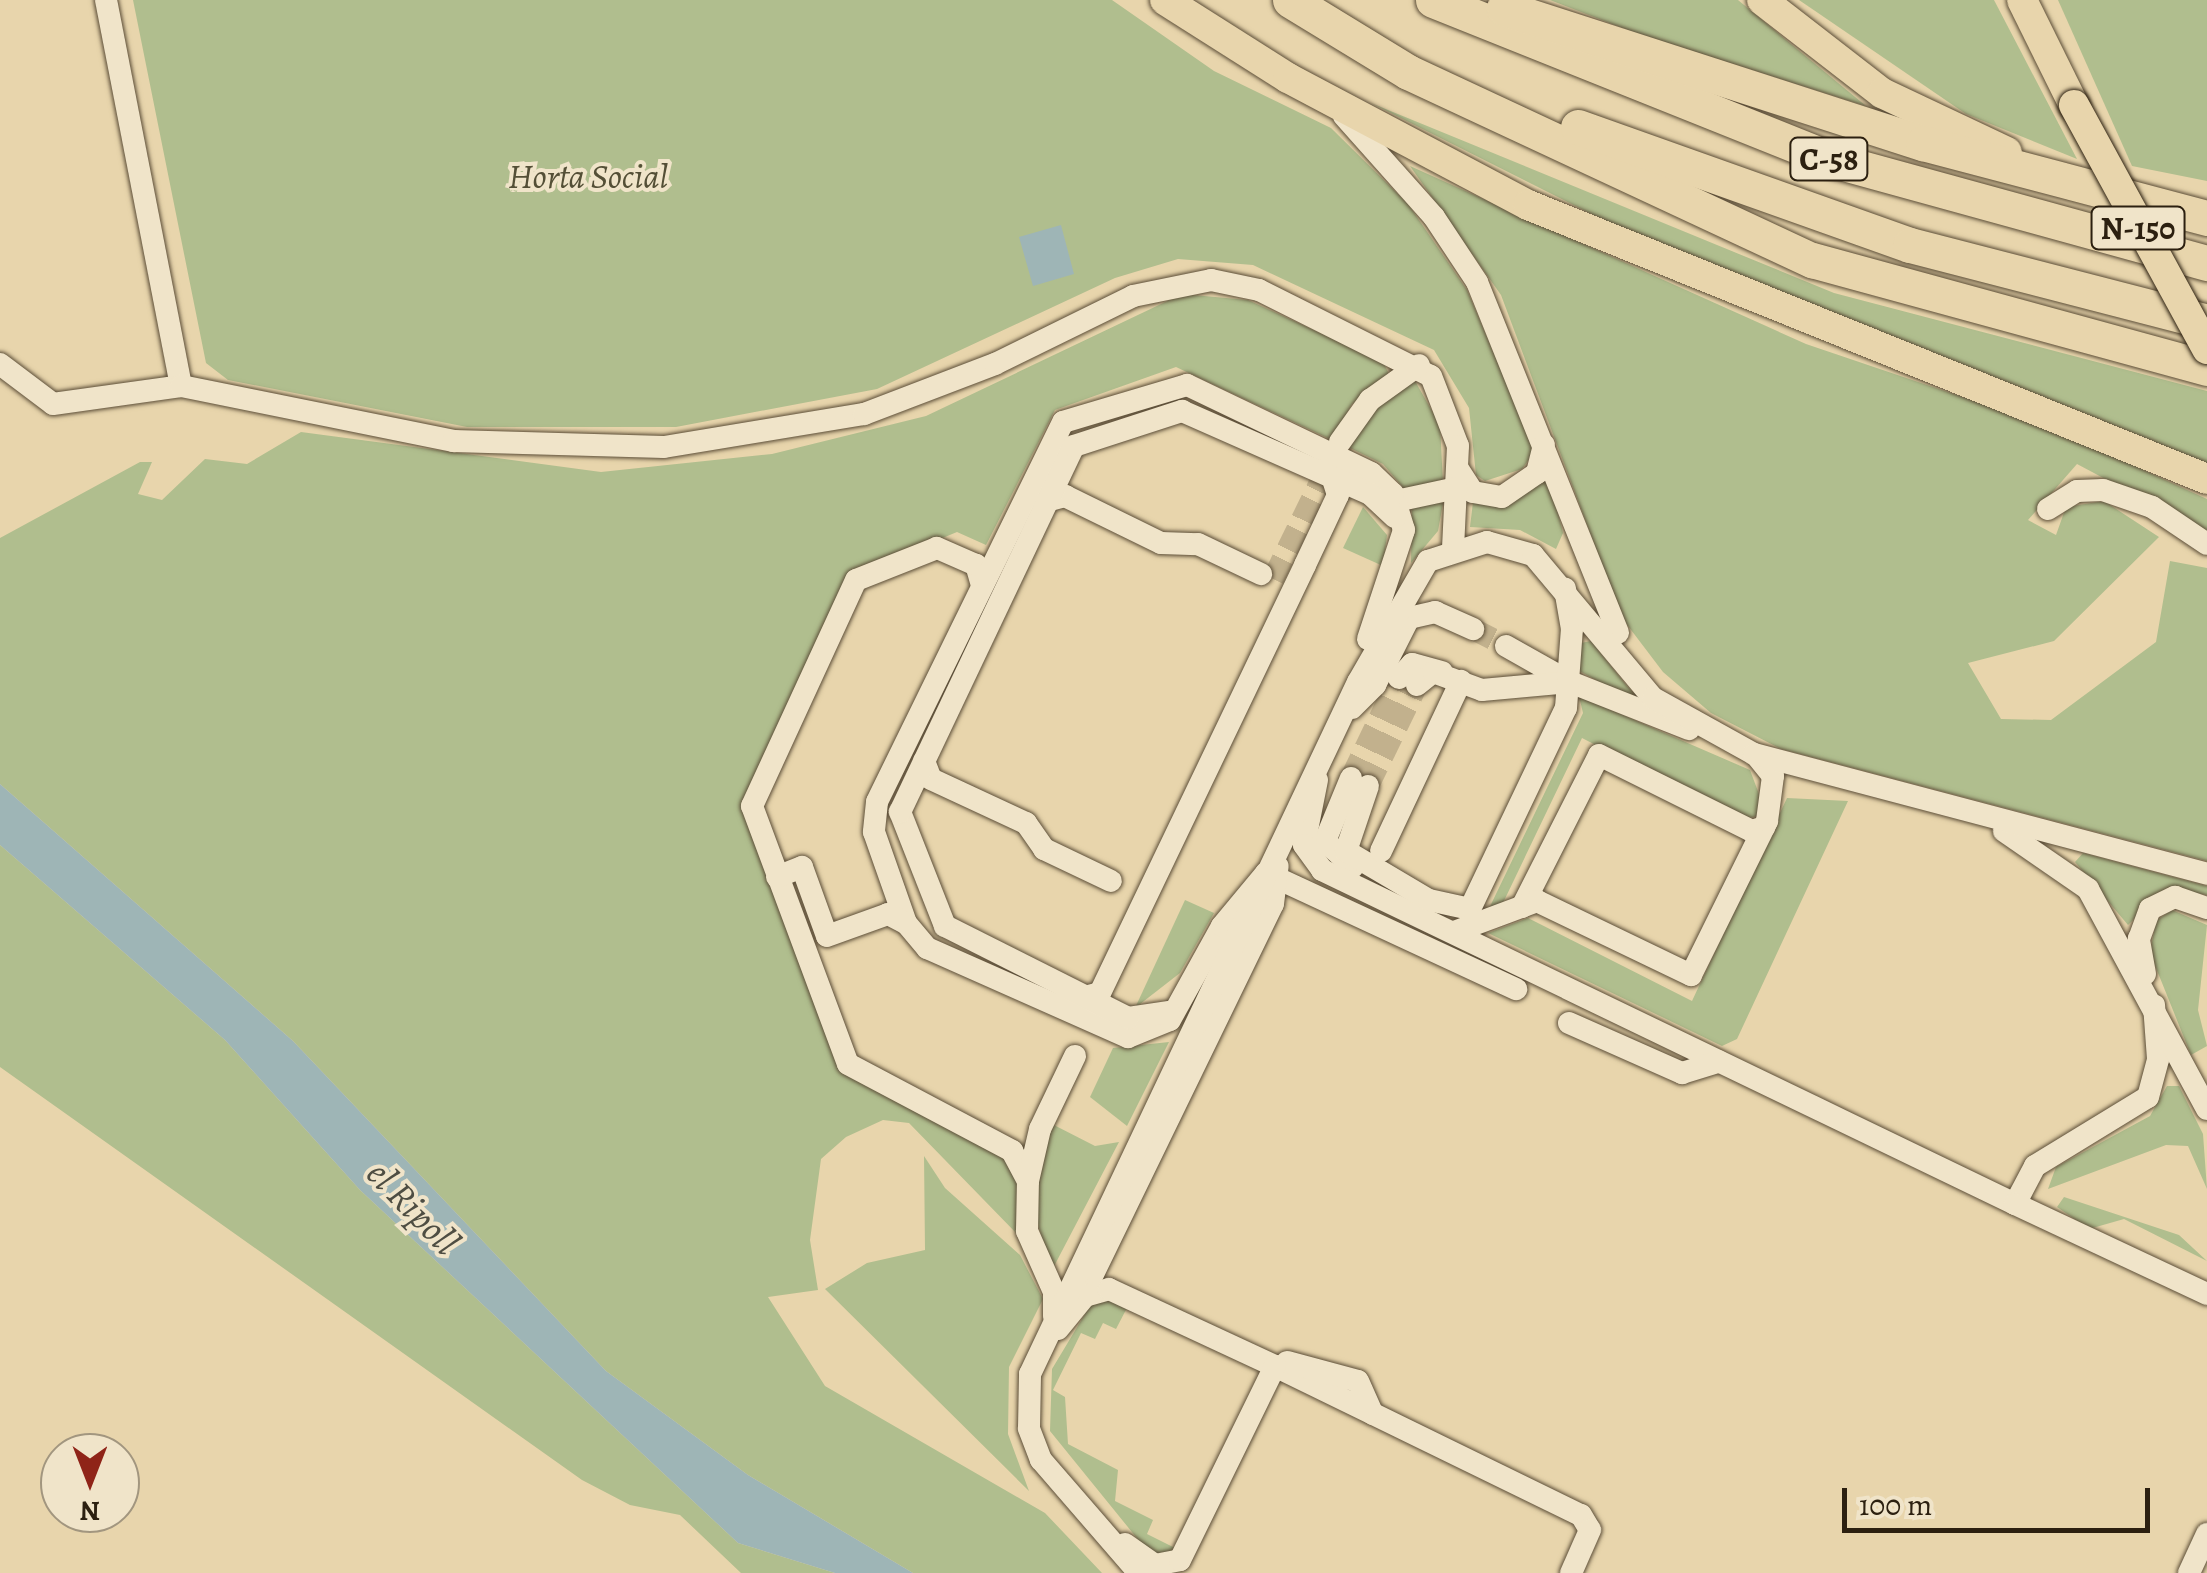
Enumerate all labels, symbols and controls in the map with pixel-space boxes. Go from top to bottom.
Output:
road number: C-58 [1789,132,1869,186]
park label: Horta Social [508,155,668,197]
road number: N-150 [2090,201,2186,255]
water label: el Ripoll [357,1151,469,1265]
north arrow [40,1433,140,1533]
scale bar [1847,1468,2154,1530]
text: 100 m [1859,1485,1932,1525]
text: N [80,1492,100,1530]

